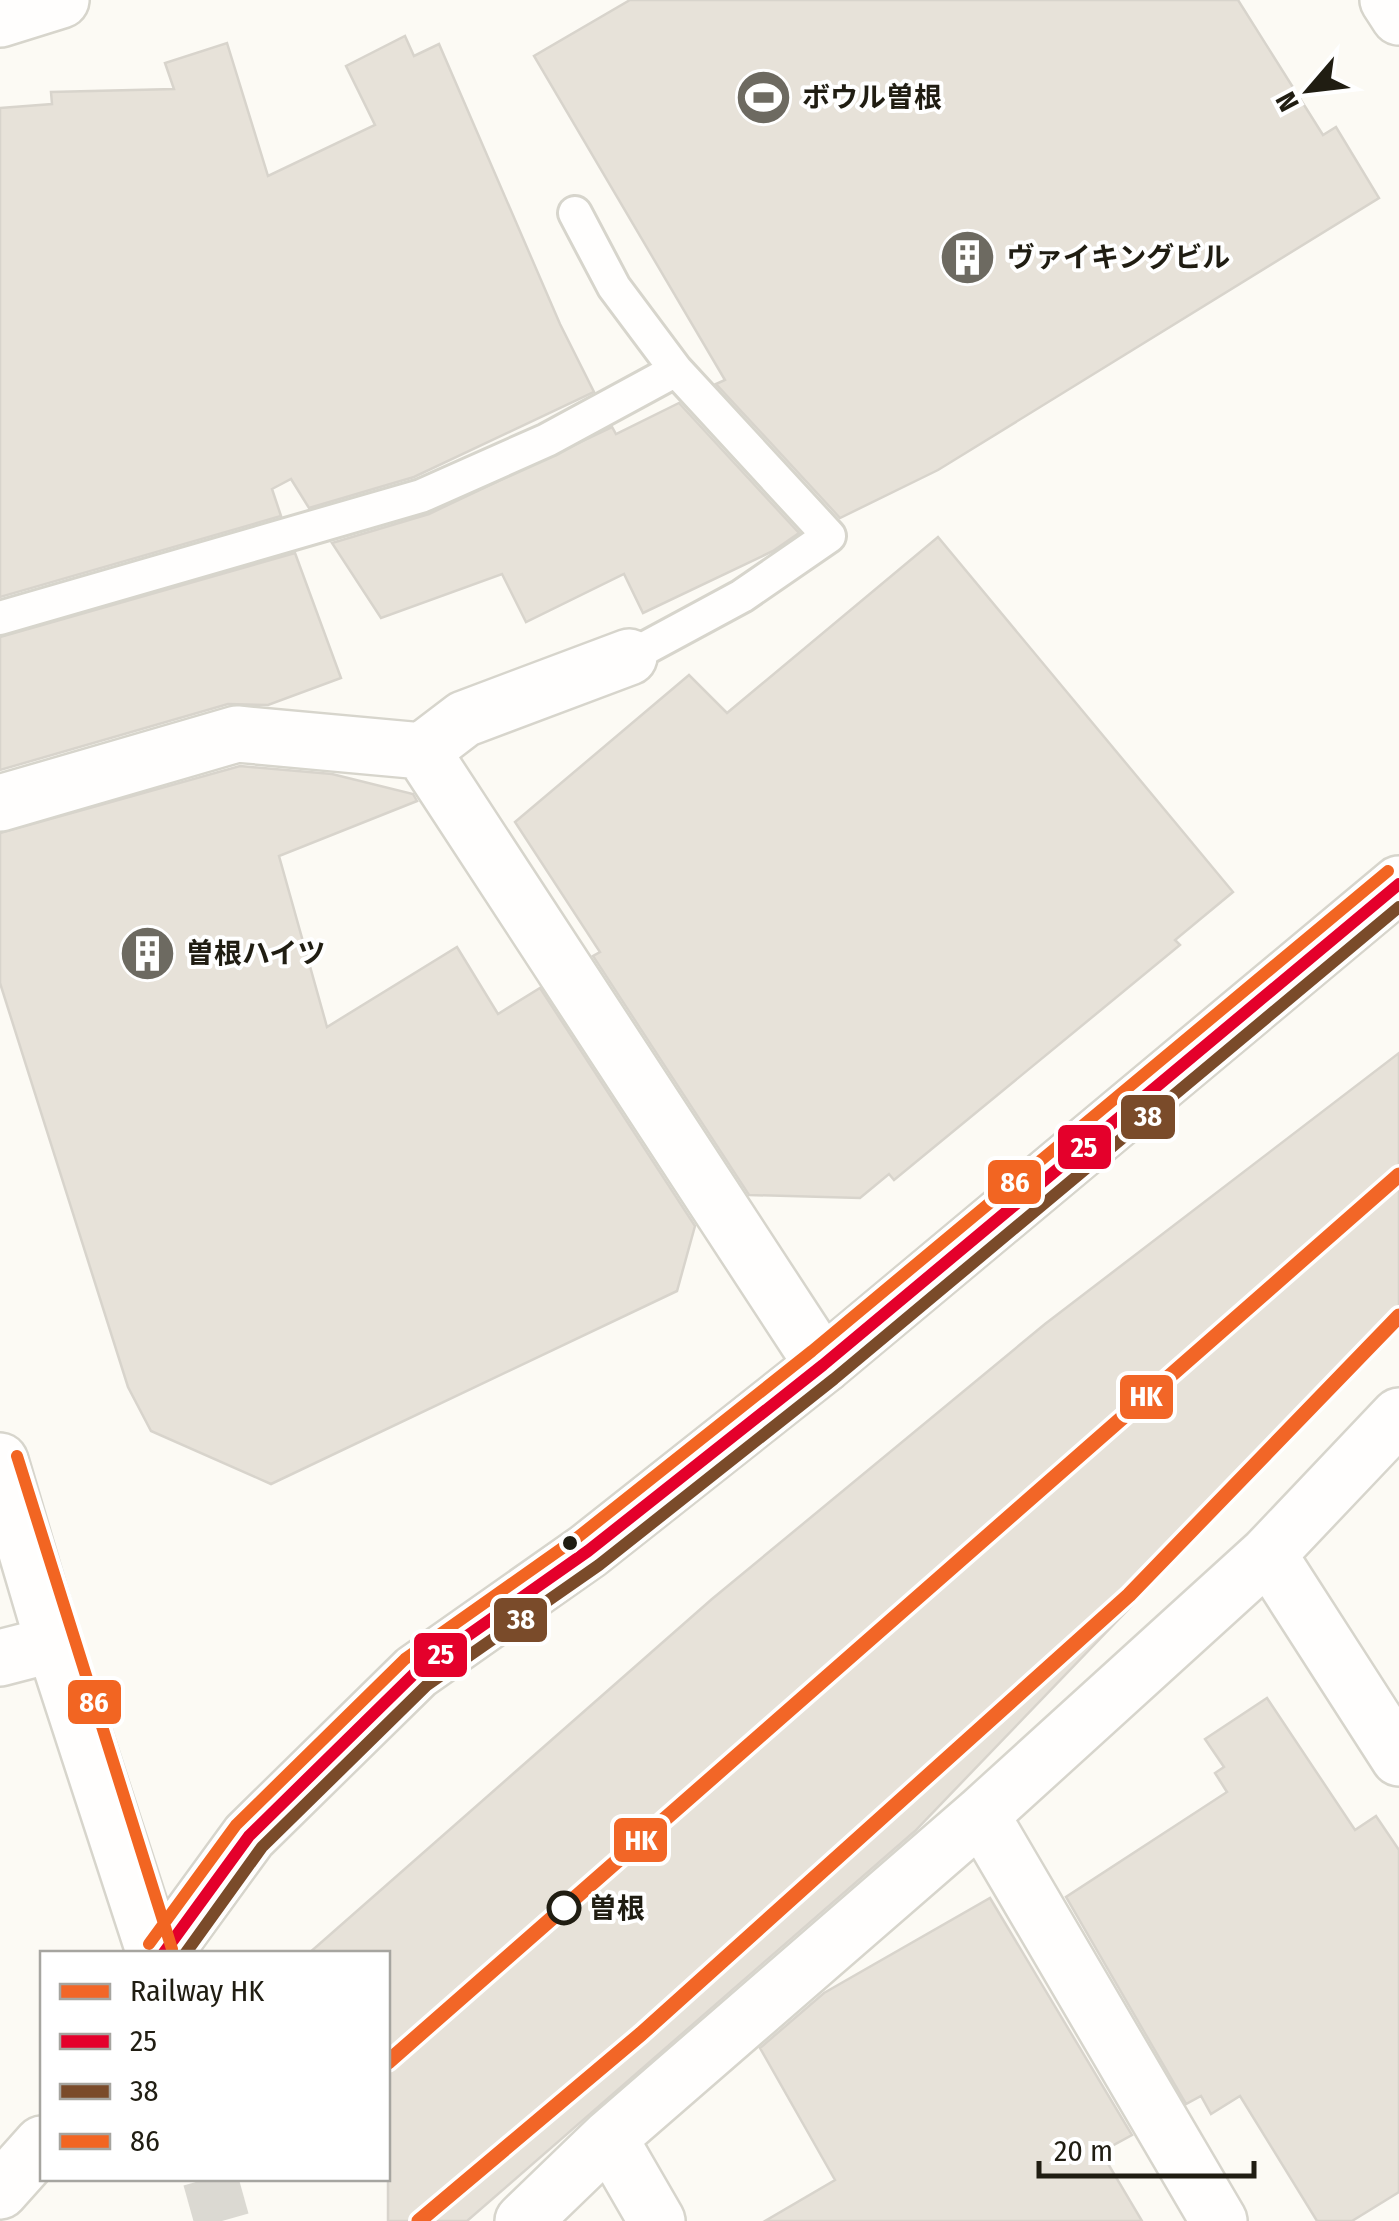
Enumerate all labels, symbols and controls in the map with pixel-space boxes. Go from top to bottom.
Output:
north arrow [1259,40,1359,140]
sports icon: ボウル曽根 [733,67,793,127]
place label: ボウル曽根 [802,81,942,114]
text: N [1269,86,1306,117]
building icon: ヴァイキングビル [938,227,998,287]
place label: ヴァイキングビル [1007,241,1230,274]
building icon: 曽根ハイツ [117,923,177,983]
place label: 曽根ハイツ [186,937,325,970]
line badge: 38 [1119,1093,1177,1141]
text: 38 [1133,1100,1162,1133]
line badge: 25 [1056,1123,1113,1171]
text: 25 [1070,1131,1097,1164]
line badge: 86 [986,1158,1043,1206]
text: 86 [1000,1166,1030,1199]
line badge: HK [1118,1373,1175,1421]
text: HK [1129,1380,1163,1413]
unlabelled marker [560,1533,580,1553]
line badge: 38 [492,1596,549,1644]
text: 38 [506,1603,535,1636]
line badge: 25 [412,1631,469,1679]
text: 25 [427,1638,454,1671]
line badge: 86 [66,1678,123,1726]
text: 86 [79,1686,109,1719]
line badge: HK [612,1816,669,1864]
text: HK [624,1824,658,1857]
marker: 曽根 [548,1892,580,1924]
place label: 曽根 [589,1892,645,1925]
legend [40,1951,390,2181]
text: Railway HK [130,1973,264,2009]
text: 25 [130,2023,157,2059]
text: 38 [130,2073,159,2109]
scale bar [1039,2116,1254,2178]
text: 86 [130,2123,160,2159]
text: 20 m [1054,2133,1113,2169]

